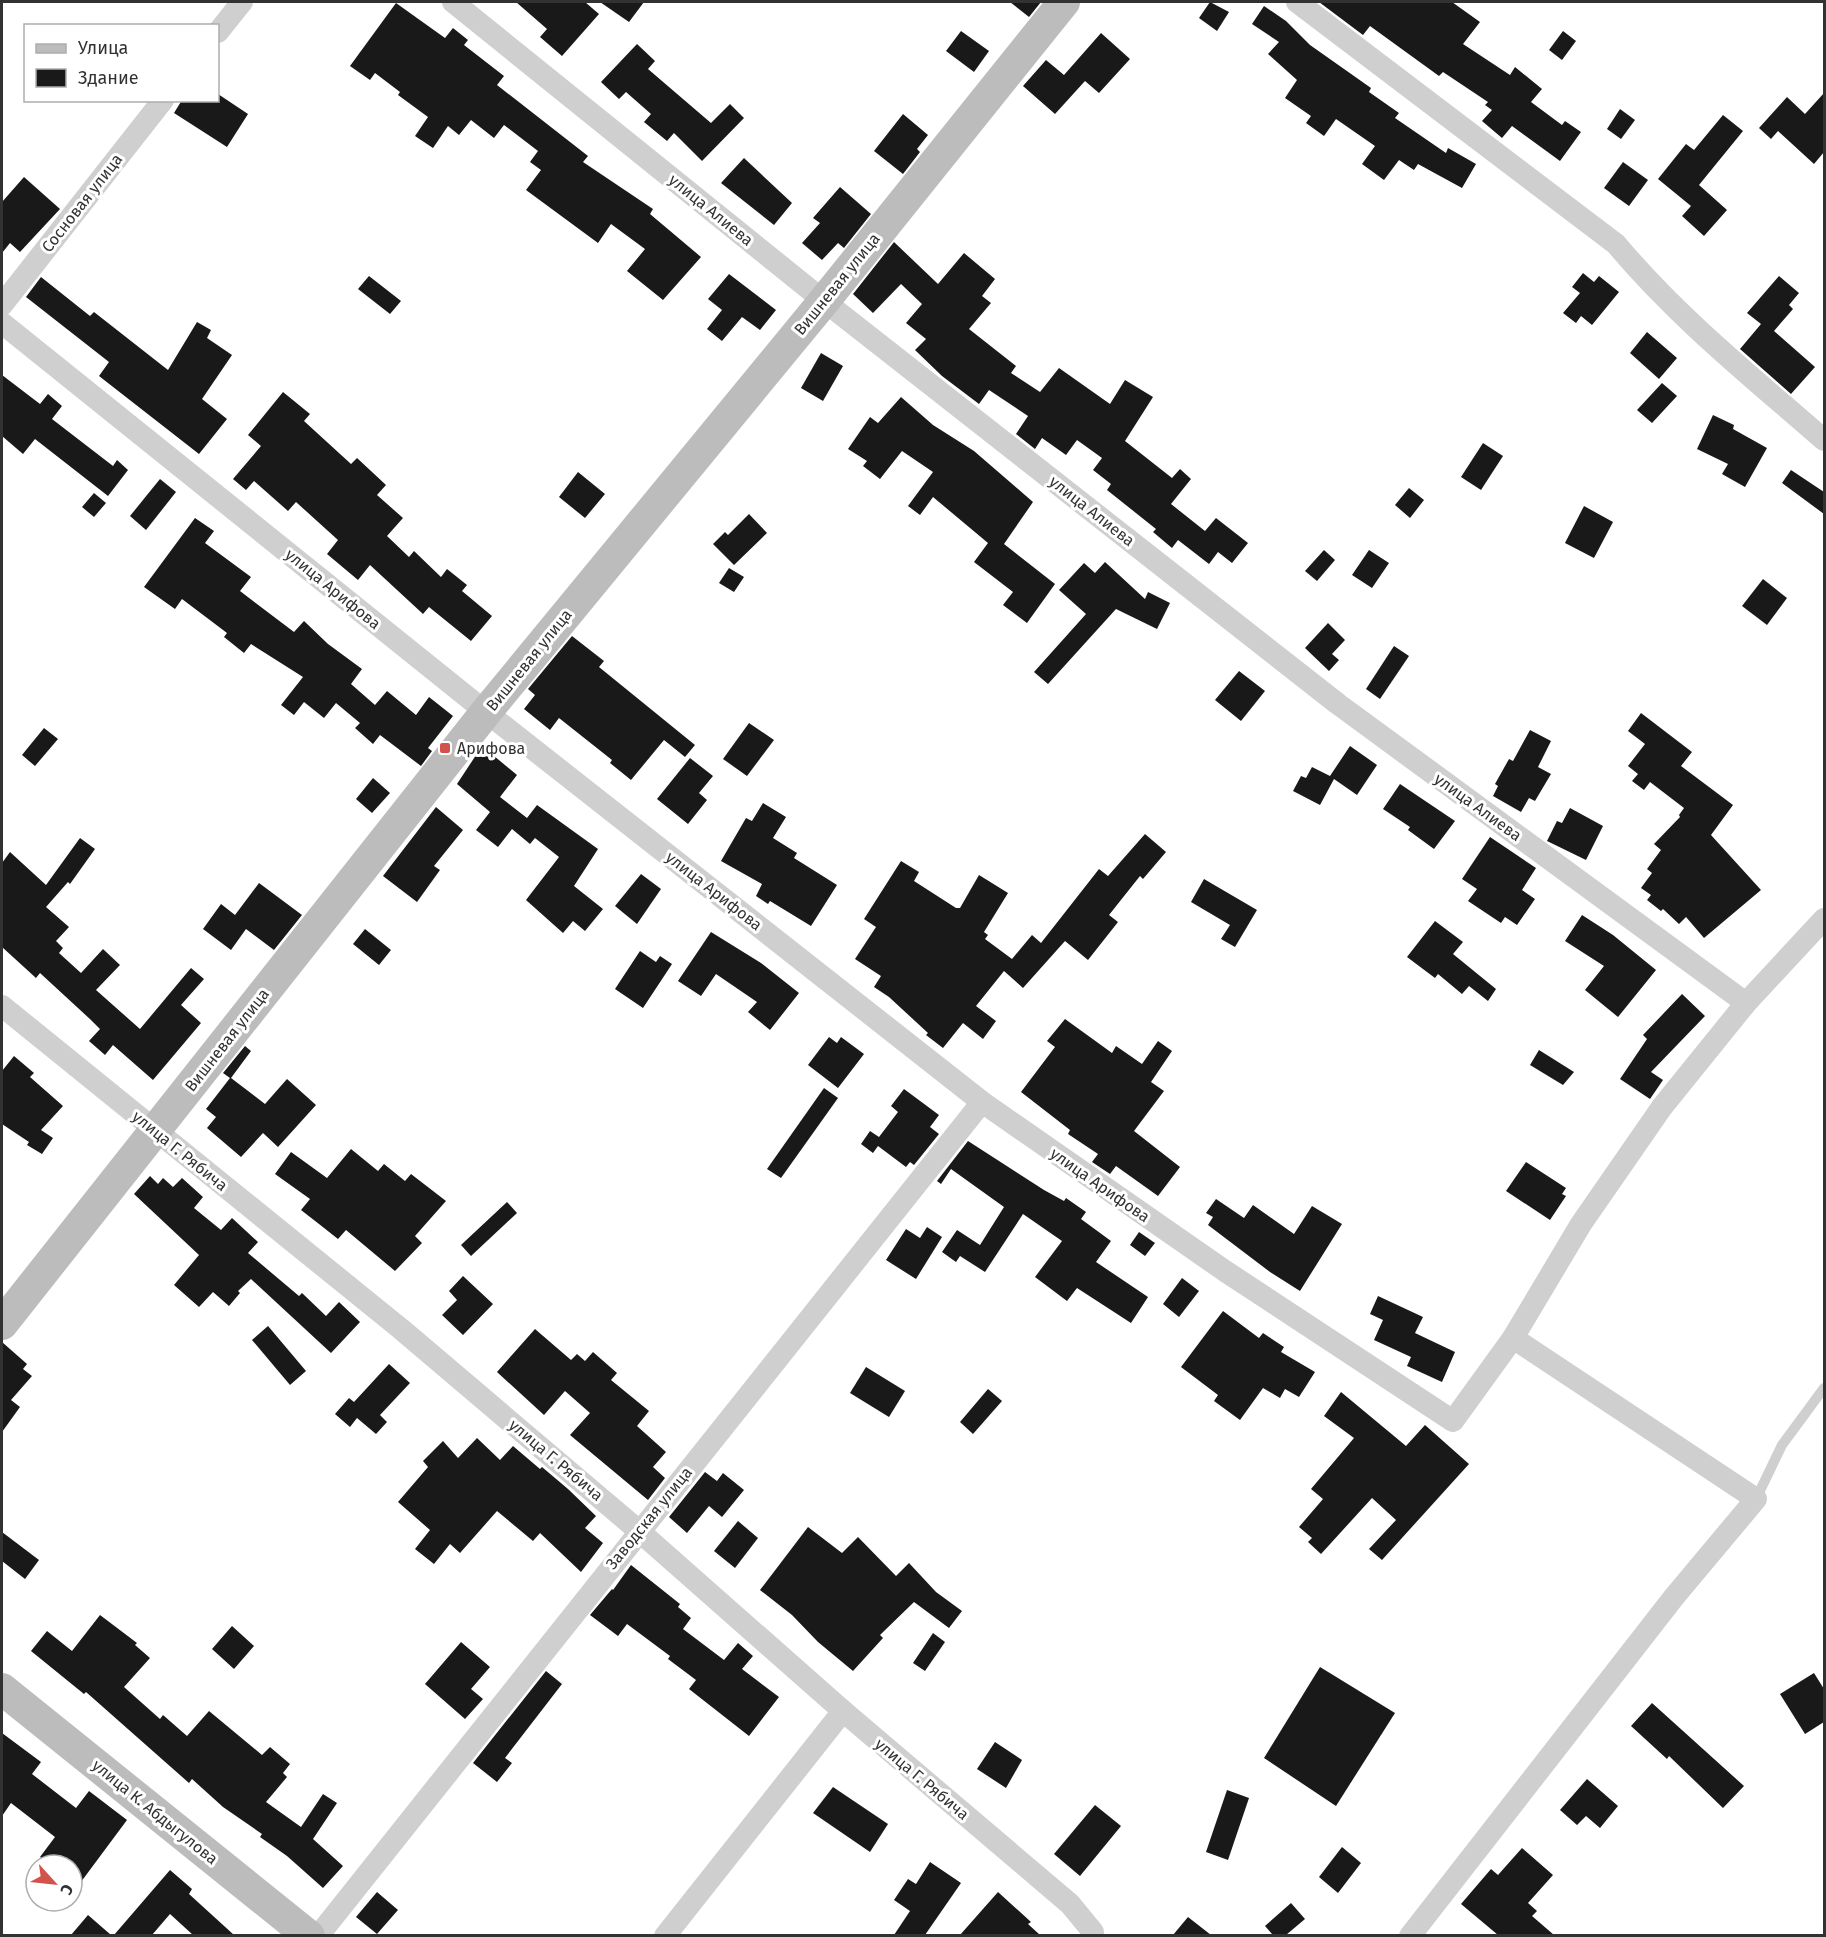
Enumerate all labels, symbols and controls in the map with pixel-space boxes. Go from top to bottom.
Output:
legend [24,24,219,102]
text: Улица [78,37,128,59]
text: Здание [78,67,139,89]
street label: Сосновая улица [38,150,126,256]
street label: улица Алиева [665,170,757,250]
street label: Вишневая улица [790,229,884,339]
street label: улица Алиева [1046,472,1138,550]
street label: улица Арифова [282,545,384,633]
street label: Вишневая улица [482,605,576,715]
place label: Арифова [457,739,525,758]
marker: Арифова [438,741,452,755]
street label: улица Алиева [1431,769,1525,845]
street label: улица Арифова [662,847,766,935]
street label: Вишневая улица [181,985,273,1095]
street label: улица Г. Рябича [129,1107,231,1195]
street label: улица Арифова [1047,1144,1153,1226]
street label: улица Г. Рябича [505,1415,607,1505]
street label: Заводская улица [602,1463,696,1573]
street label: улица Г. Рябича [871,1734,973,1824]
street label: улица К. Абдыгулова [88,1756,222,1868]
north arrow [24,1853,84,1913]
text: С [56,1881,77,1899]

